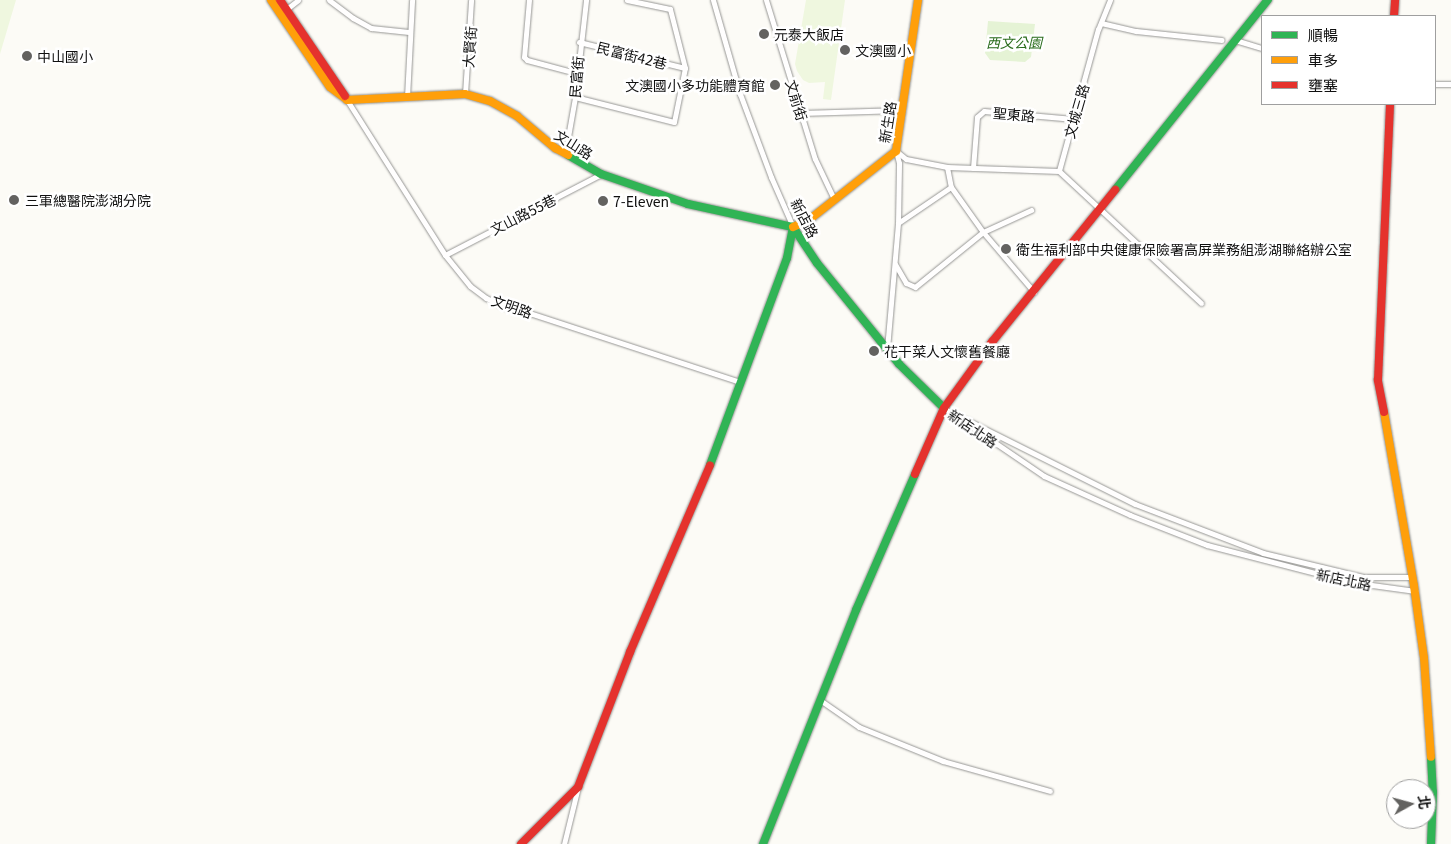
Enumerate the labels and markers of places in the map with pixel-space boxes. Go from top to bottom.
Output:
place label: 元泰大飯店 [774,26,844,42]
marker: 元泰大飯店 [758,28,770,40]
place label: 文澳國小 [855,42,911,58]
marker: 文澳國小 [839,44,851,56]
place label: 中山國小 [37,48,93,64]
marker: 中山國小 [21,50,33,62]
place label: 文澳國小多功能體育館 [625,77,765,93]
marker: 文澳國小多功能體育館 [769,79,781,91]
place label: 三軍總醫院澎湖分院 [25,192,151,208]
marker: 三軍總醫院澎湖分院 [7,193,21,207]
place label: 7-Eleven [613,193,669,209]
marker: 7-Eleven [597,195,609,207]
place label: 衛生福利部中央健康保險署高屏業務組澎湖聯絡辦公室 [1016,241,1352,257]
marker: 衛生福利部中央健康保險署高屏業務組澎湖聯絡辦公室 [1000,243,1012,255]
place label: 花干菜人文懷舊餐廳 [884,343,1010,359]
marker: 花干菜人文懷舊餐廳 [868,345,880,357]

